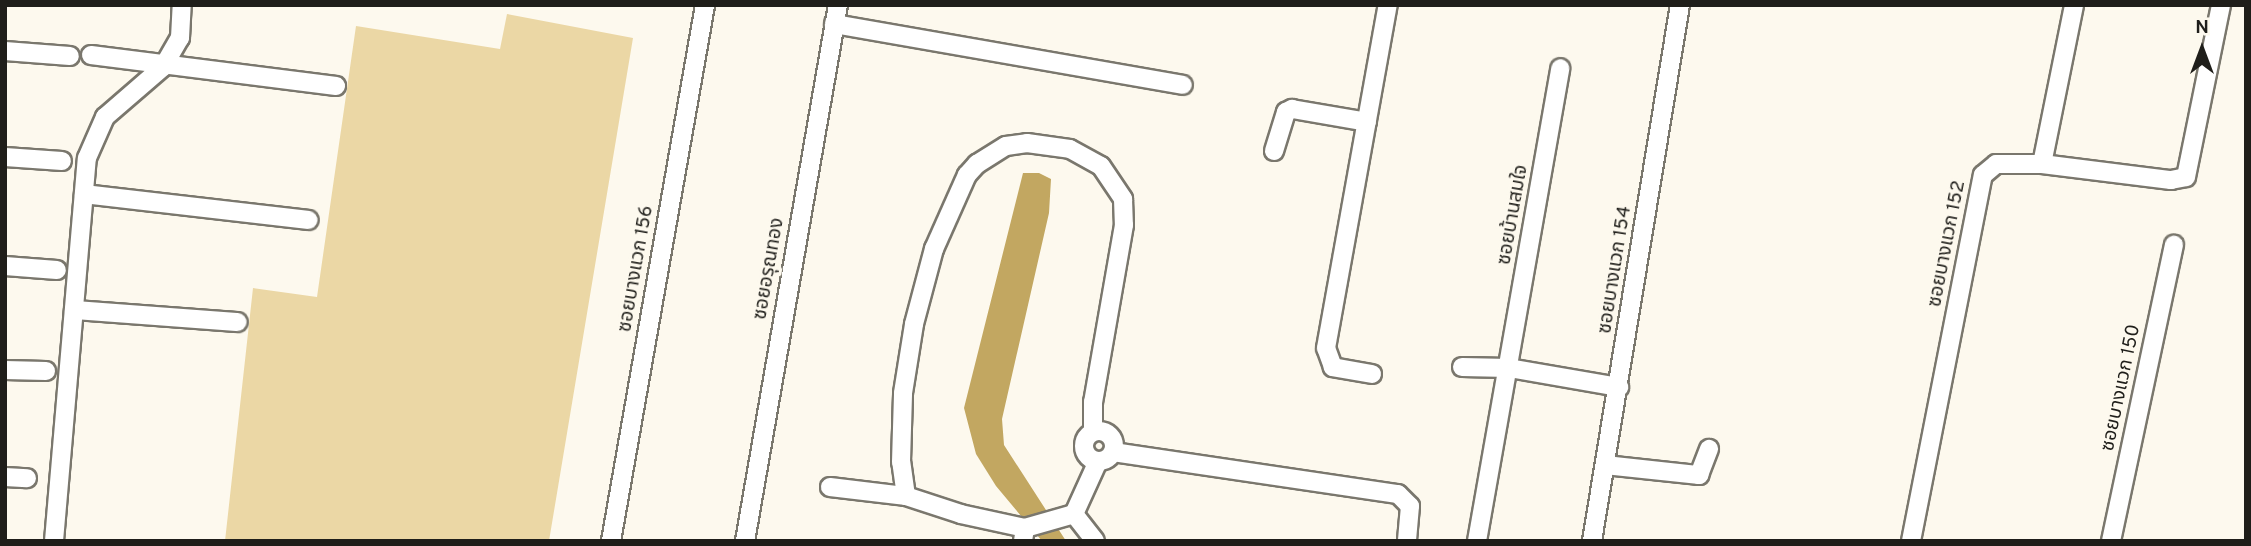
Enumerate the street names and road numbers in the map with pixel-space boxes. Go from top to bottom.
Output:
street label: ซอยบ้านสมใจ [1494,163,1534,267]
street label: ซอยบางแวก 152 [1925,179,1971,309]
street label: ซอยบางแวก 156 [615,204,659,334]
street label: ซอยบางแวก 154 [1595,204,1637,336]
street label: ซอยอรุณทอง [750,216,790,322]
street label: ซอยบางแวก 150 [2097,323,2147,453]

